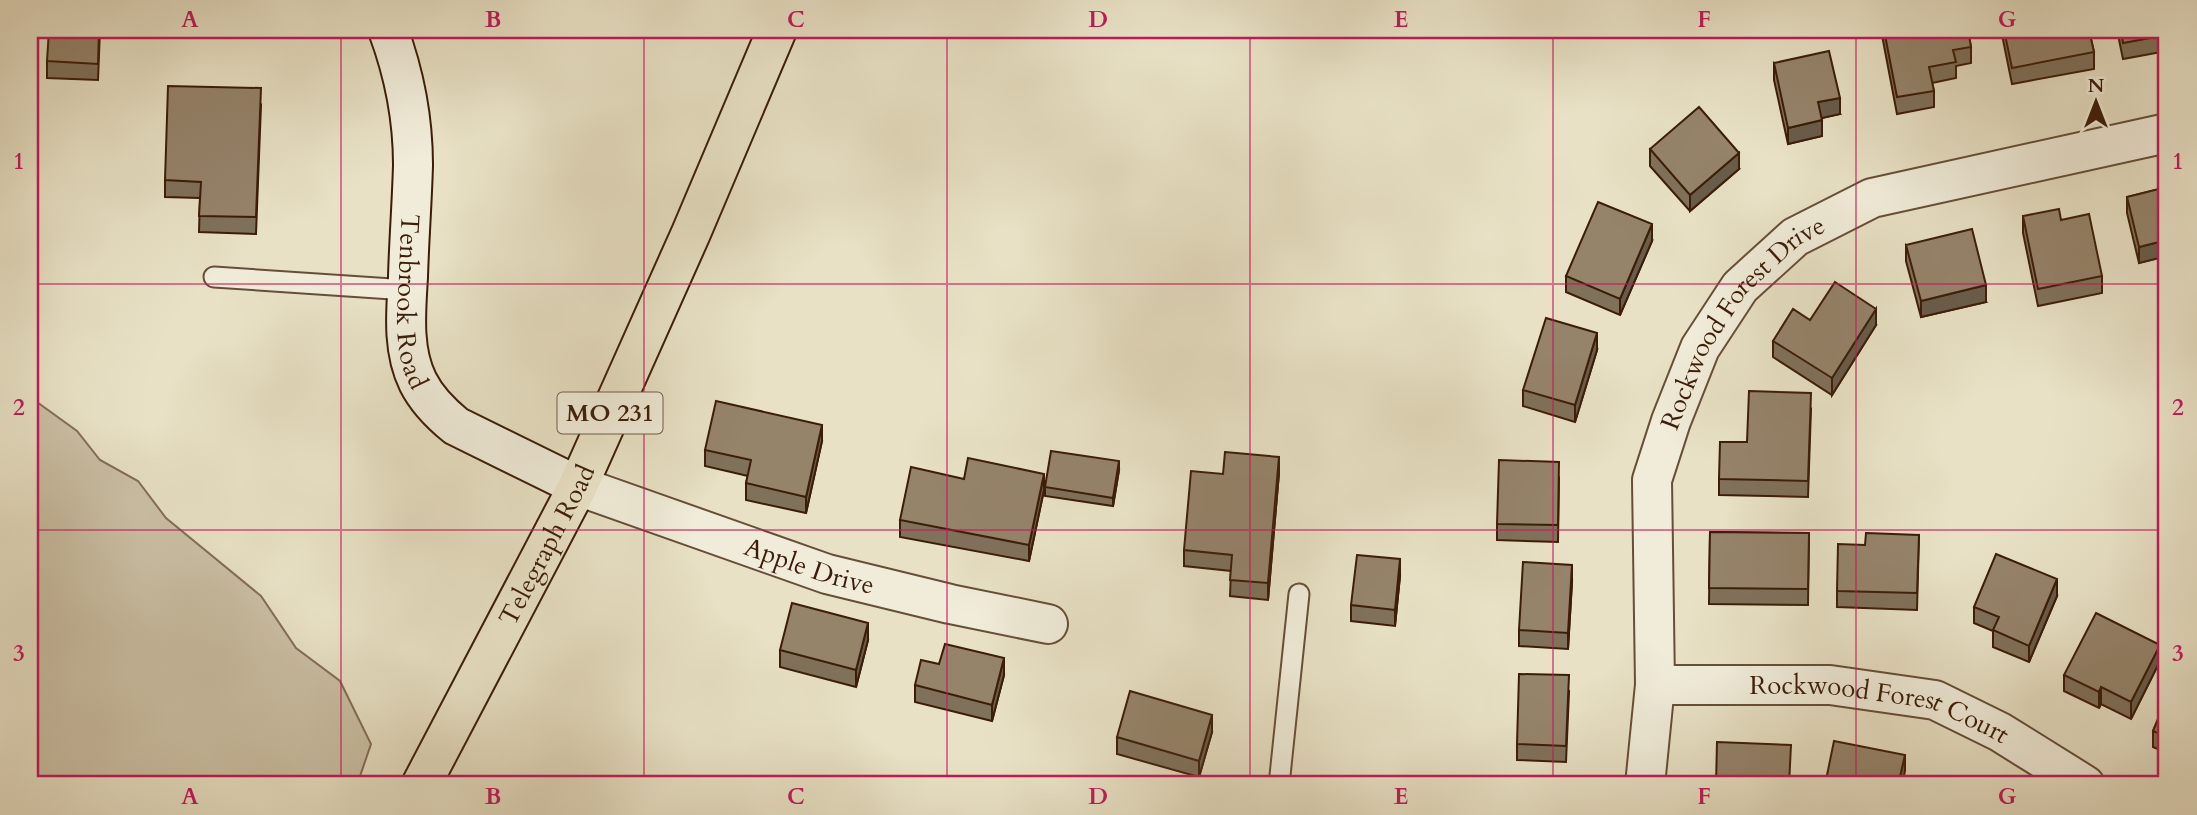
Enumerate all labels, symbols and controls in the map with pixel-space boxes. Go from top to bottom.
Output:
text: A [181,4,199,35]
text: B [485,4,501,35]
text: C [787,4,805,35]
text: D [1088,4,1108,35]
text: E [1394,4,1408,35]
text: F [1697,4,1711,35]
text: G [1998,4,2017,35]
north arrow [2060,66,2130,136]
text: N [2088,73,2105,99]
text: 1 [13,146,25,177]
text: 1 [2172,146,2184,177]
street label: Rockwood Forest Drive [1652,207,1831,435]
street label: Tenbrook Road [389,213,436,395]
text: 2 [13,392,25,423]
road number: MO 231 [558,392,662,434]
text: 2 [2172,392,2184,423]
street label: Telegraph Road [490,459,603,632]
street label: Apple Drive [740,529,878,602]
text: 3 [13,638,25,669]
text: 3 [2172,638,2184,669]
street label: Rockwood Forest Court [1749,667,2016,751]
text: A [181,781,199,812]
text: B [485,781,501,812]
text: C [787,781,805,812]
text: D [1088,781,1108,812]
text: E [1394,781,1408,812]
text: F [1697,781,1711,812]
text: G [1998,781,2017,812]

